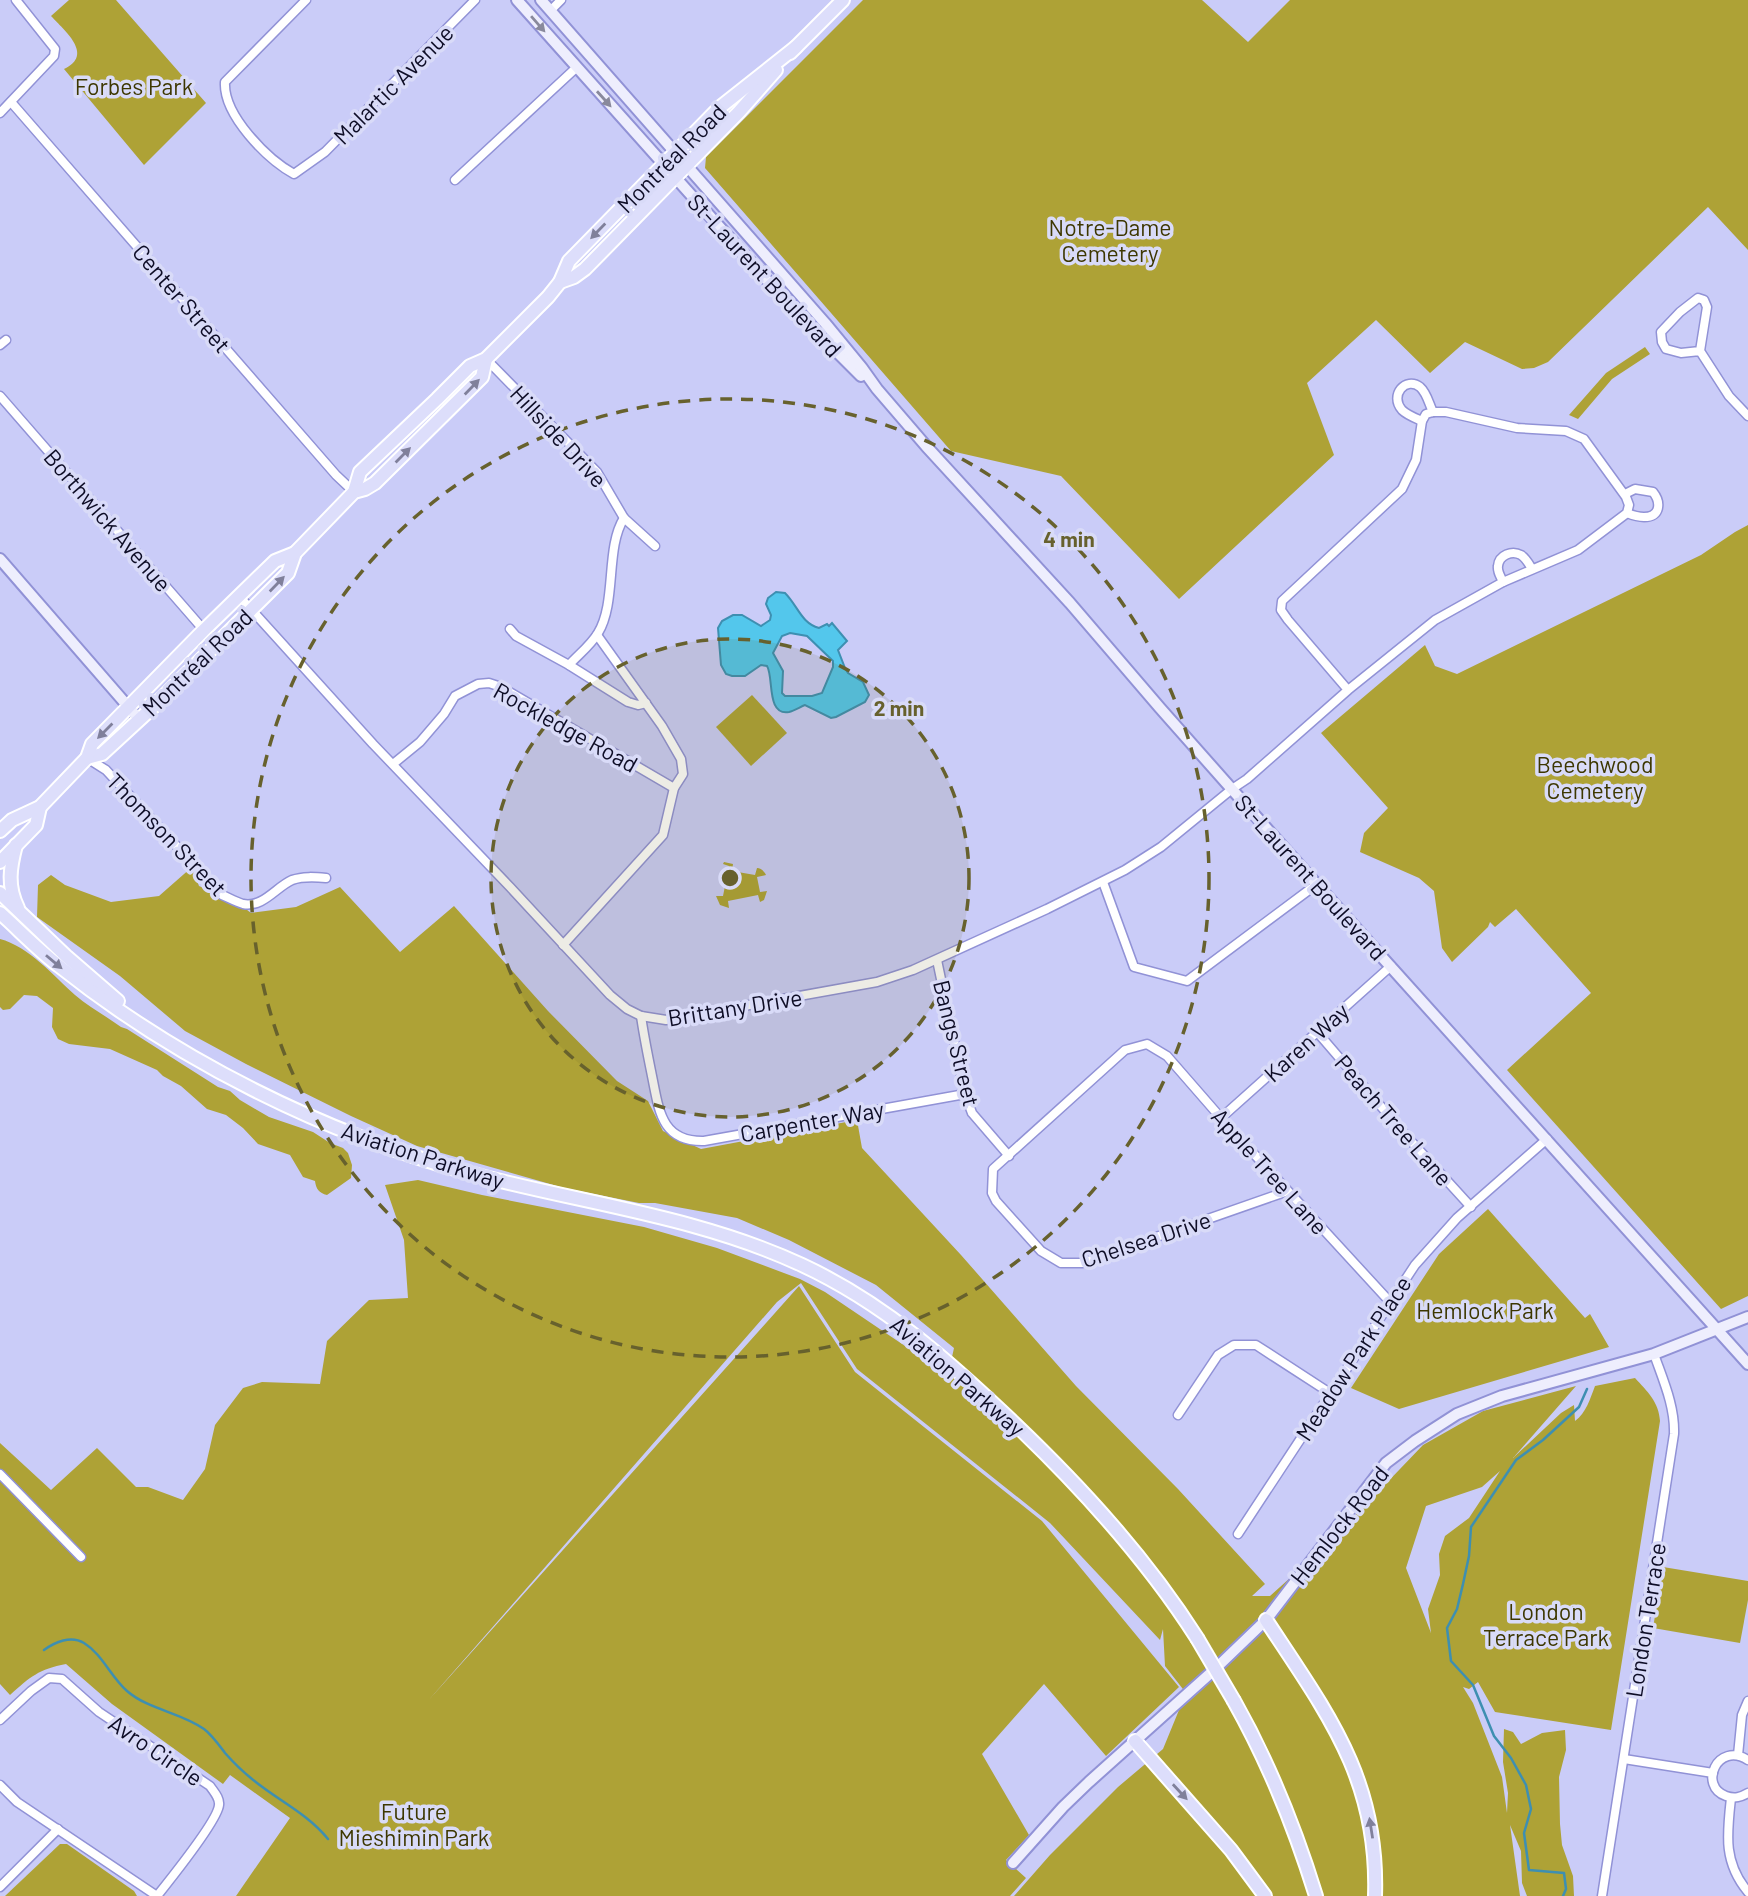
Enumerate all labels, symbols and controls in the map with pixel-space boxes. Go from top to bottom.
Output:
one-way arrow [530,15,546,33]
street label: Malartic Avenue [327,18,459,150]
park label: Forbes Park [75,72,193,100]
one-way arrow [596,90,612,107]
street label: Montréal Road [611,98,731,218]
street label: St-Laurent Boulevard [682,187,848,363]
park label: Notre-Dame Cemetery [1049,213,1171,267]
one-way arrow [591,222,607,239]
street label: Center Street [127,238,237,358]
one-way arrow [463,379,480,396]
street label: Hillside Drive [505,379,613,493]
street label: Borthwick Avenue [38,443,178,597]
one-way arrow [395,447,412,464]
text: 4 min [1043,526,1095,551]
one-way arrow [269,575,285,592]
street label: Montréal Road [136,602,258,722]
street label: Rockledge Road [489,676,643,778]
text: 2 min [874,695,924,720]
one-way arrow [97,722,114,738]
park label: Beechwood Cemetery [1537,750,1653,804]
street label: Thomson Street [101,767,233,901]
street label: St-Laurent Boulevard [1229,788,1393,966]
centre of rings [718,866,742,890]
one-way arrow [44,954,62,969]
street label: Bangs Street [928,977,986,1109]
street label: Brittany Drive [666,983,804,1031]
street label: Karen Way [1258,996,1355,1087]
street label: Peach Tree Lane [1329,1049,1459,1191]
street label: Carpenter Way [738,1094,887,1147]
street label: Apple Tree Lane [1206,1102,1334,1240]
street label: Aviation Parkway [338,1116,508,1195]
street label: Chelsea Drive [1078,1205,1214,1273]
street label: Meadow Park Place [1289,1270,1417,1446]
park label: Hemlock Park [1416,1296,1554,1324]
street label: Aviation Parkway [885,1310,1031,1442]
street label: Hemlock Road [1284,1460,1394,1590]
street label: London Terrace [1619,1541,1671,1699]
park label: London Terrace Park [1483,1597,1609,1651]
street label: Avro Circle [104,1708,208,1792]
one-way arrow [1172,1783,1188,1800]
park label: Future Mieshimin Park [339,1797,489,1851]
one-way arrow [1365,1817,1376,1839]

